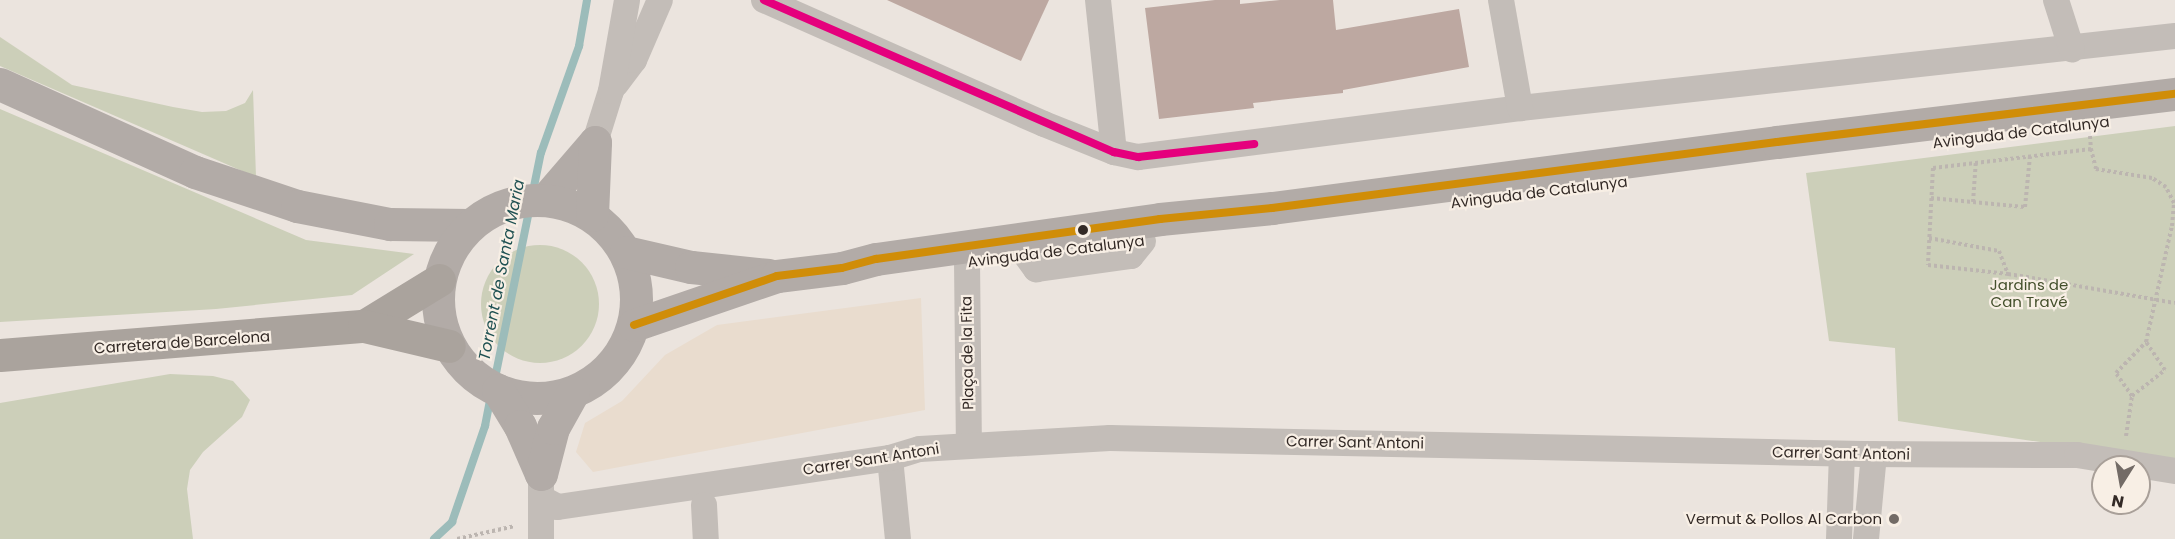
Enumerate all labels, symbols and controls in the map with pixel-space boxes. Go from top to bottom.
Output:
street label: Avinguda de Catalunya [1932,112,2110,152]
street label: Avinguda de Catalunya [1450,172,1628,212]
water label: Torrent de Santa Maria [475,178,529,362]
unlabelled marker [1077,224,1089,236]
street label: Avinguda de Catalunya [967,231,1145,271]
park label: Jardins de Can Travé [1990,275,2068,310]
street label: Plaça de la Fita [957,296,977,410]
street label: Carretera de Barcelona [93,327,271,357]
street label: Carrer Sant Antoni [1286,432,1424,452]
street label: Carrer Sant Antoni [802,439,940,479]
street label: Carrer Sant Antoni [1772,443,1910,463]
north arrow [2091,455,2151,515]
text: N [2110,489,2126,514]
place label: Vermut & Pollos Al Carbon [1686,510,1882,528]
marker: Vermut & Pollos Al Carbon [1887,512,1901,526]

